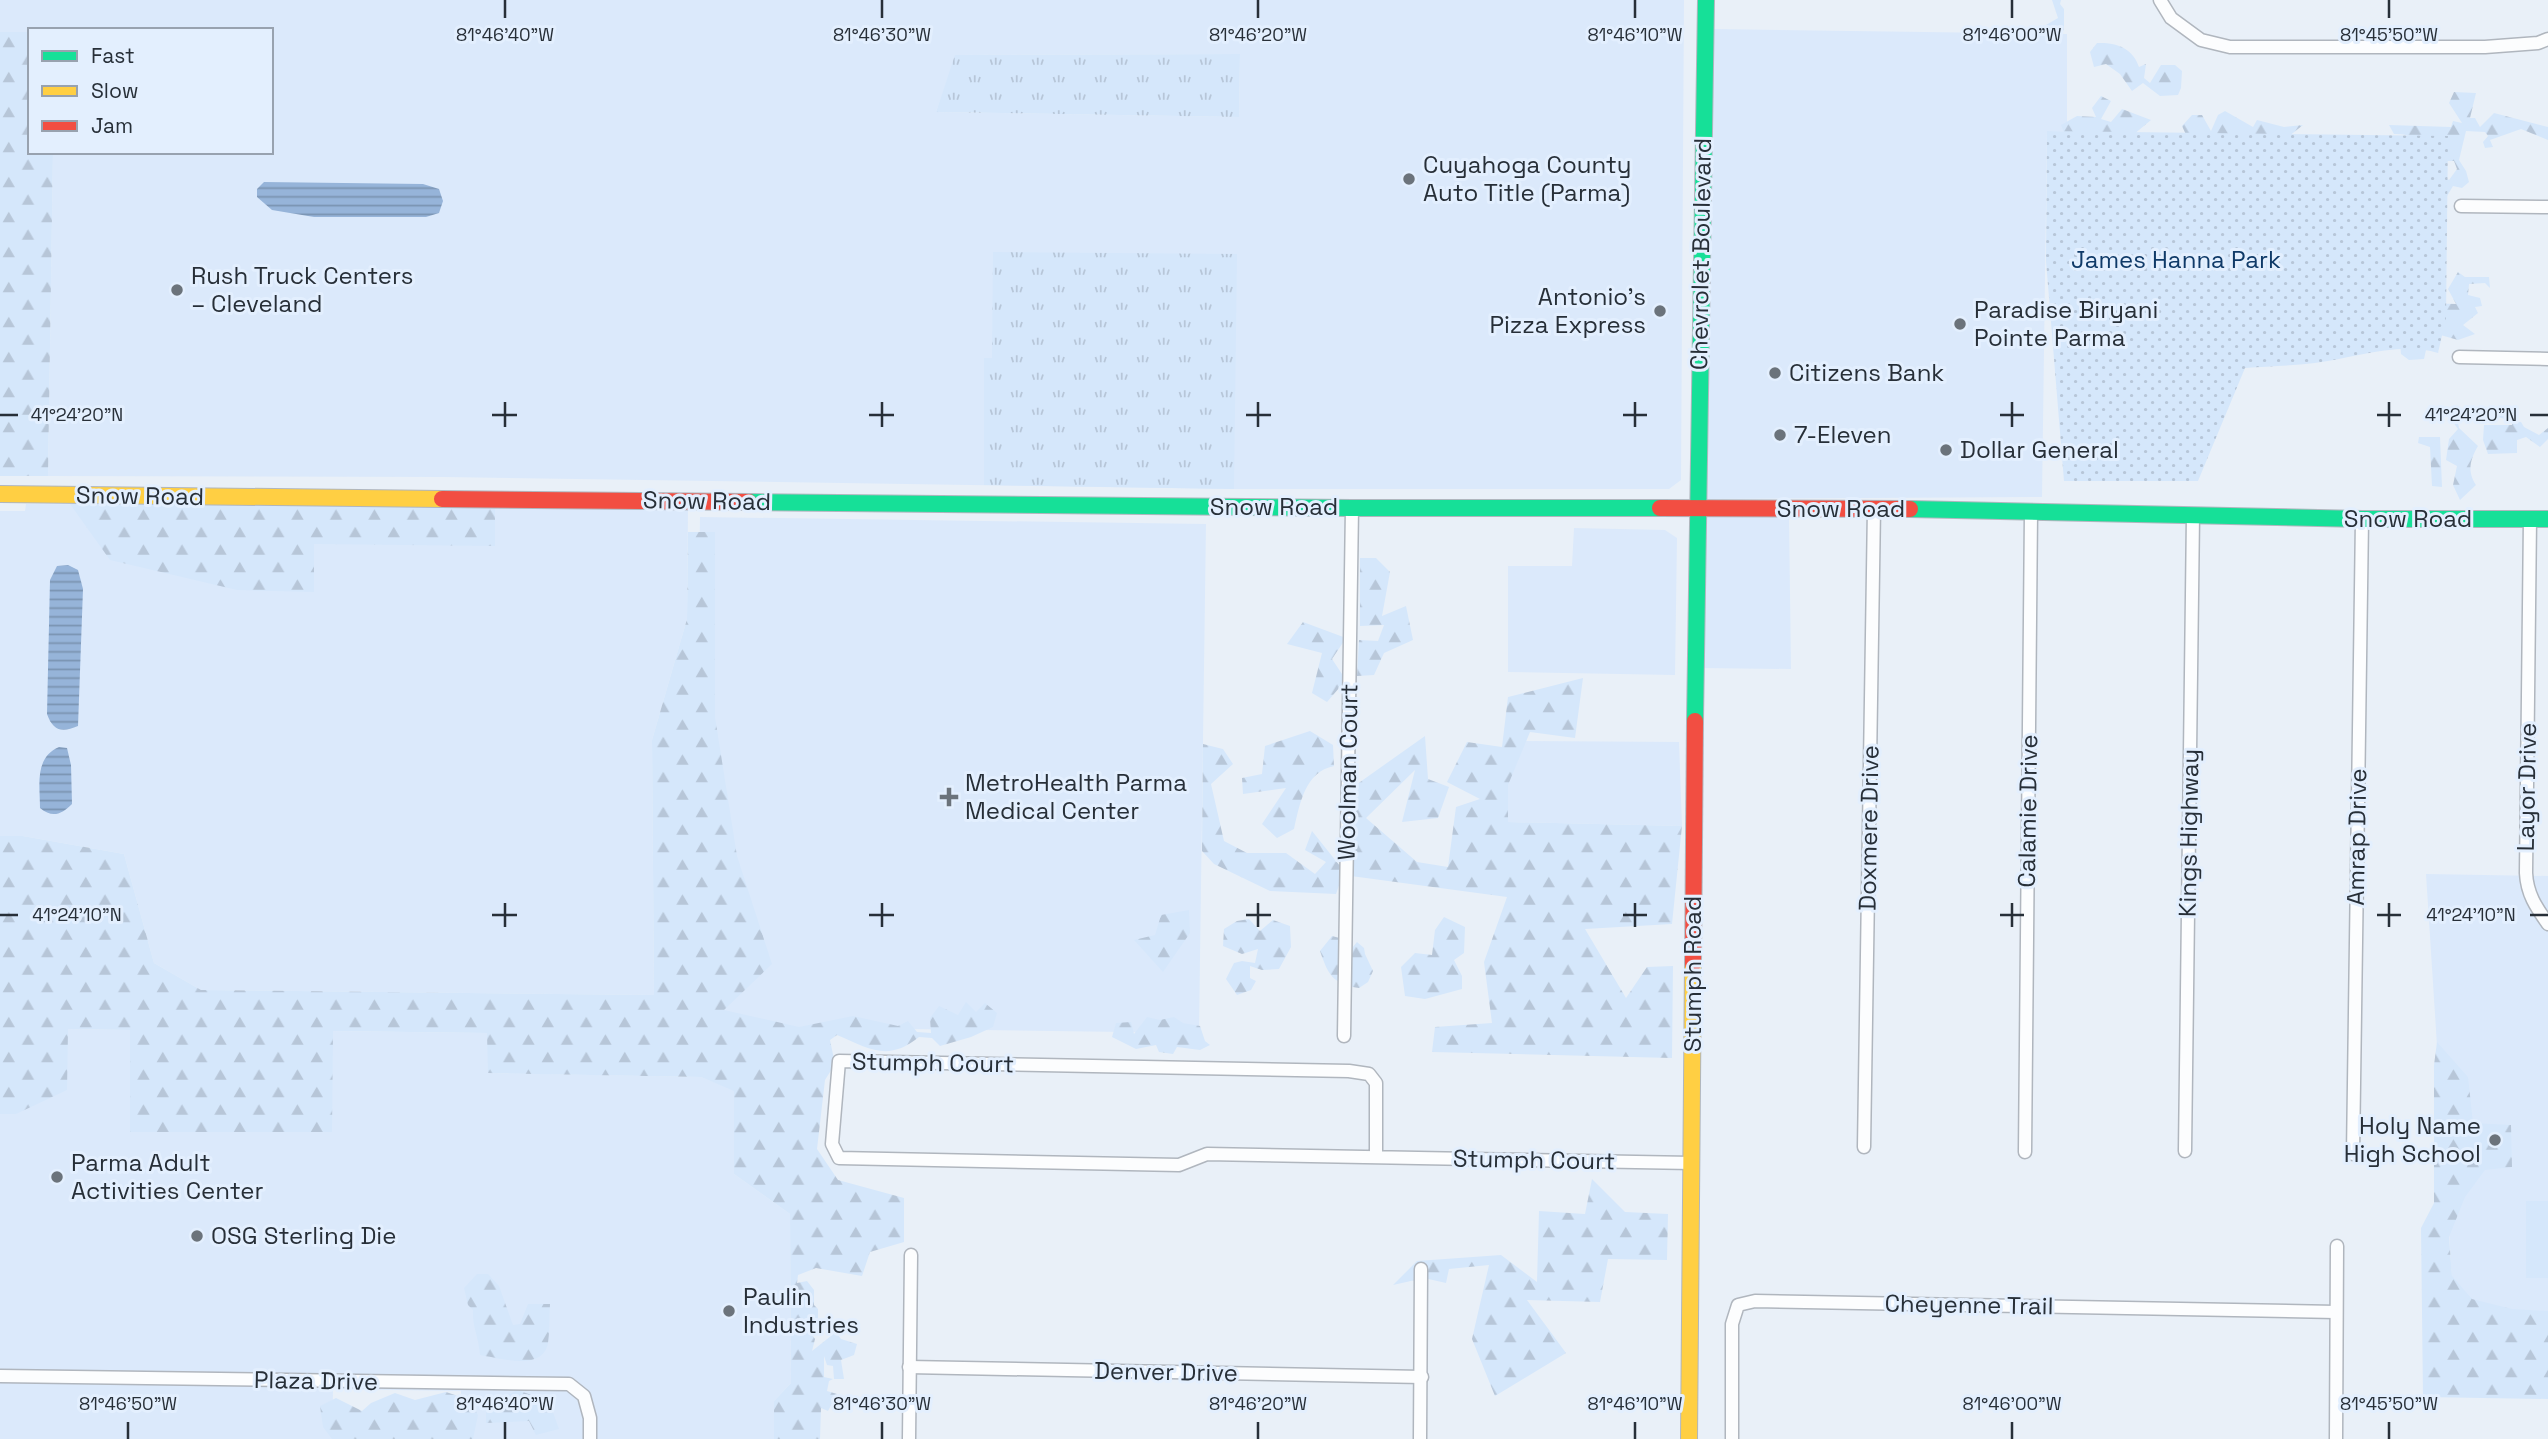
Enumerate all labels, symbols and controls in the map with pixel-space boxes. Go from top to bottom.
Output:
text: 81°46'40"W [456,23,554,46]
text: 81°46'30"W [833,23,931,46]
text: 81°46'20"W [1209,23,1307,46]
text: 81°46'10"W [1588,23,1683,46]
text: 81°46'00"W [1963,23,2062,46]
text: 81°45'50"W [2340,23,2438,46]
legend [28,28,273,154]
text: Fast [91,42,135,69]
text: Slow [91,77,139,104]
text: Jam [91,112,133,139]
street label: Chevrolet Boulevard [1683,138,1718,370]
place label: Cuyahoga County Auto Title (Parma) [1423,149,1632,208]
marker: Cuyahoga County Auto Title (Parma) [1401,171,1417,187]
park label: James Hanna Park [2071,244,2281,275]
place label: Rush Truck Centers – Cleveland [191,260,413,319]
place label: Antonio's Pizza Express [1489,281,1646,340]
marker: Rush Truck Centers – Cleveland [169,282,185,298]
place label: Paradise Biryani Pointe Parma [1974,294,2158,353]
marker: Antonio's Pizza Express [1652,303,1668,319]
marker: Paradise Biryani Pointe Parma [1952,316,1968,332]
place label: Citizens Bank [1789,357,1944,388]
marker: Citizens Bank [1767,365,1783,381]
text: 41°24'20"N [31,403,123,426]
text: 41°24'20"N [2425,403,2517,426]
place label: 7-Eleven [1794,419,1892,450]
marker: 7-Eleven [1772,427,1788,443]
place label: Dollar General [1960,434,2119,465]
marker: Dollar General [1938,442,1954,458]
street label: Snow Road [76,479,204,512]
street label: Snow Road [643,484,771,517]
street label: Snow Road [1210,491,1338,522]
street label: Snow Road [1777,493,1905,524]
street label: Snow Road [2344,503,2472,534]
street label: Woolman Court [1330,683,1365,861]
street label: Layor Drive [2510,722,2543,852]
street label: Calamie Drive [2011,734,2044,888]
street label: Doxmere Drive [1852,745,1885,911]
street label: Kings Highway [2172,749,2205,917]
place label: MetroHealth Parma Medical Center [965,767,1187,826]
street label: Amrap Drive [2340,768,2373,906]
marker: MetroHealth Parma Medical Center [939,787,959,807]
street label: Stumph Road [1677,896,1708,1052]
text: 41°24'10"N [32,903,122,926]
text: 41°24'10"N [2426,903,2516,926]
street label: Stumph Court [852,1046,1014,1079]
place label: Holy Name High School [2344,1110,2481,1169]
marker: Holy Name High School [2487,1132,2503,1148]
street label: Stumph Court [1453,1143,1615,1176]
place label: Parma Adult Activities Center [71,1147,264,1206]
marker: Parma Adult Activities Center [49,1169,65,1185]
place label: OSG Sterling Die [211,1220,396,1251]
marker: OSG Sterling Die [189,1228,205,1244]
place label: Paulin Industries [743,1281,859,1340]
street label: Cheyenne Trail [1884,1288,2054,1321]
marker: Paulin Industries [721,1303,737,1319]
street label: Denver Drive [1094,1355,1238,1388]
street label: Plaza Drive [254,1364,378,1397]
text: 81°46'50"W [79,1392,177,1415]
text: 81°46'40"W [456,1392,554,1415]
text: 81°46'30"W [833,1392,931,1415]
text: 81°46'20"W [1209,1392,1307,1415]
text: 81°46'10"W [1588,1392,1683,1415]
text: 81°46'00"W [1963,1392,2062,1415]
text: 81°45'50"W [2340,1392,2438,1415]

